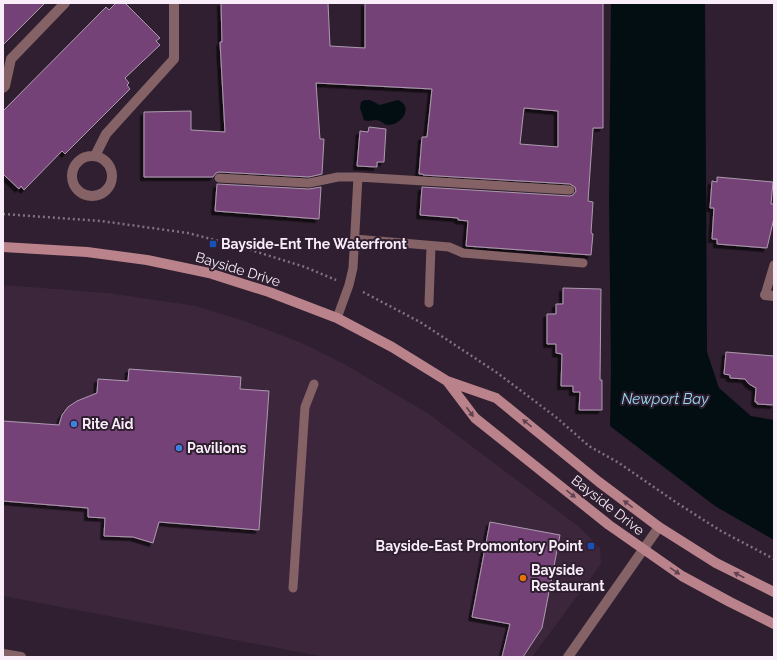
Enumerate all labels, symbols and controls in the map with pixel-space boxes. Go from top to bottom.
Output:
place label: Bayside-Ent The Waterfront [221,236,407,252]
marker: Bayside-Ent The Waterfront [208,239,218,249]
street label: Bayside Drive [194,249,282,289]
water label: Newport Bay [621,390,709,408]
one-way arrow [466,407,474,417]
place label: Rite Aid [82,416,133,432]
one-way arrow [521,418,532,427]
marker: Rite Aid [69,419,79,429]
place label: Pavilions [187,440,247,456]
marker: Pavilions [174,443,184,453]
street label: Bayside Drive [568,472,648,538]
one-way arrow [565,490,576,499]
one-way arrow [623,500,633,508]
place label: Bayside-East Promontory Point [376,538,584,554]
marker: Bayside-East Promontory Point [586,541,596,551]
place label: Bayside Restaurant [531,562,605,594]
one-way arrow [670,567,680,575]
one-way arrow [733,572,745,578]
marker: Bayside Restaurant [518,573,528,583]

